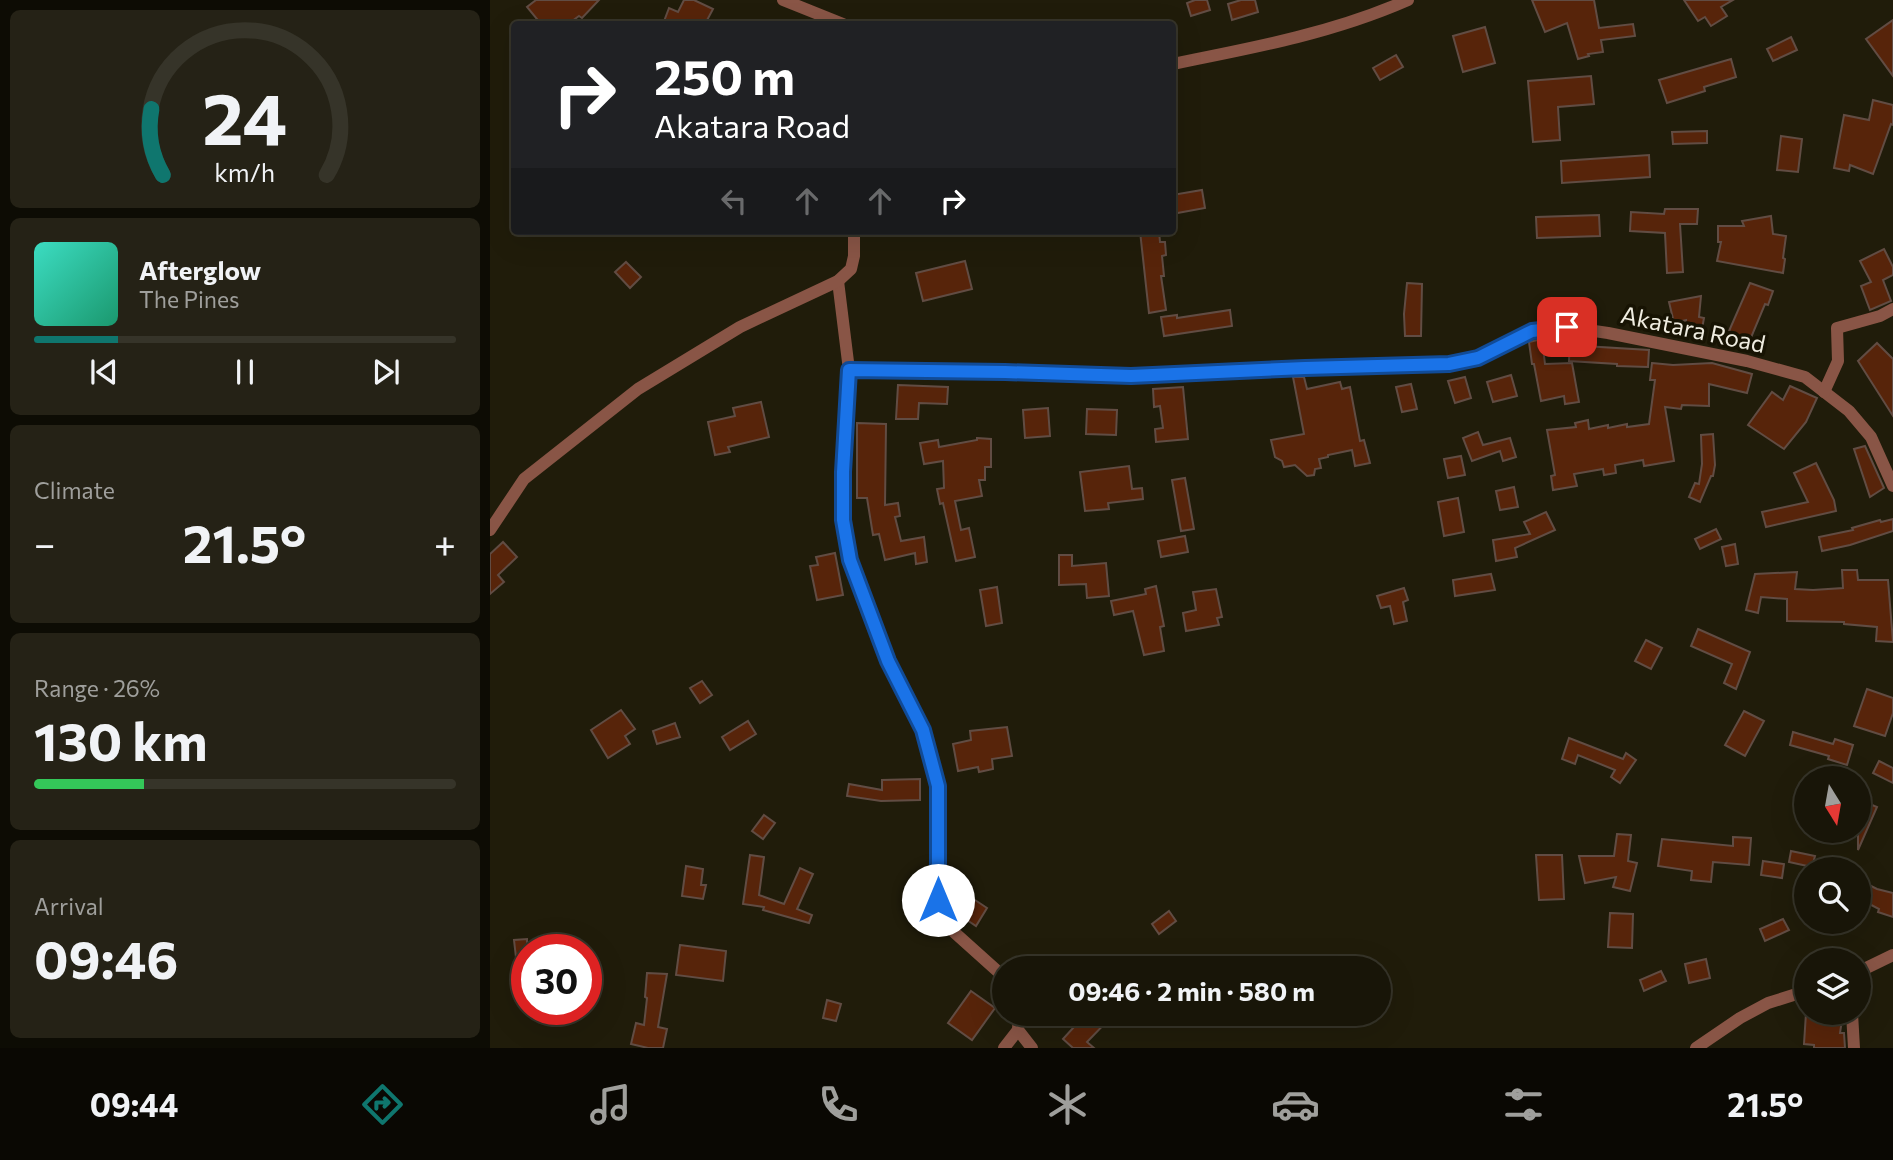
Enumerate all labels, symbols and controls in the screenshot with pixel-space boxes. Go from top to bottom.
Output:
text: 250 m [654,45,795,105]
icon: right [539,49,630,140]
text: 24 [202,71,288,160]
text: Akatara Road [654,105,850,145]
text: km/h [215,157,275,187]
icon: left [715,182,753,220]
icon: ahead [788,182,826,220]
icon: ahead [861,182,899,220]
icon: right [934,182,972,220]
text: Afterglow [139,254,261,285]
text: The Pines [139,285,240,313]
pin [1537,297,1597,357]
street label: Akatara Road [1618,299,1768,358]
icon: arrive [1548,308,1586,346]
icon: previous [85,353,123,391]
icon: pause [226,353,264,391]
icon: next [367,353,405,391]
text: Climate [34,476,115,504]
text: 21.5° [183,510,306,574]
text: − [34,519,56,566]
text: + [434,519,456,566]
text: Range · 26% [34,674,160,702]
text: 130 km [34,708,208,772]
north arrow [1794,766,1871,844]
map controls [1794,766,1871,1025]
button: search [1794,857,1871,934]
position arrow [901,863,975,937]
text: Arrival [34,892,104,920]
text: 09:46 [34,926,178,990]
speed limit sign: 30 [511,934,602,1025]
button: layers [1794,948,1871,1025]
text: 09:46 · 2 min · 580 m [1068,975,1315,1006]
icon: directions [358,1080,407,1129]
icon: music [586,1080,635,1129]
icon: phone [814,1080,863,1129]
icon: climate [1043,1080,1092,1129]
icon: car [1271,1080,1320,1129]
icon: filters [1499,1080,1548,1129]
text: 09:44 [90,1084,178,1124]
text: 21.5° [1727,1084,1803,1124]

